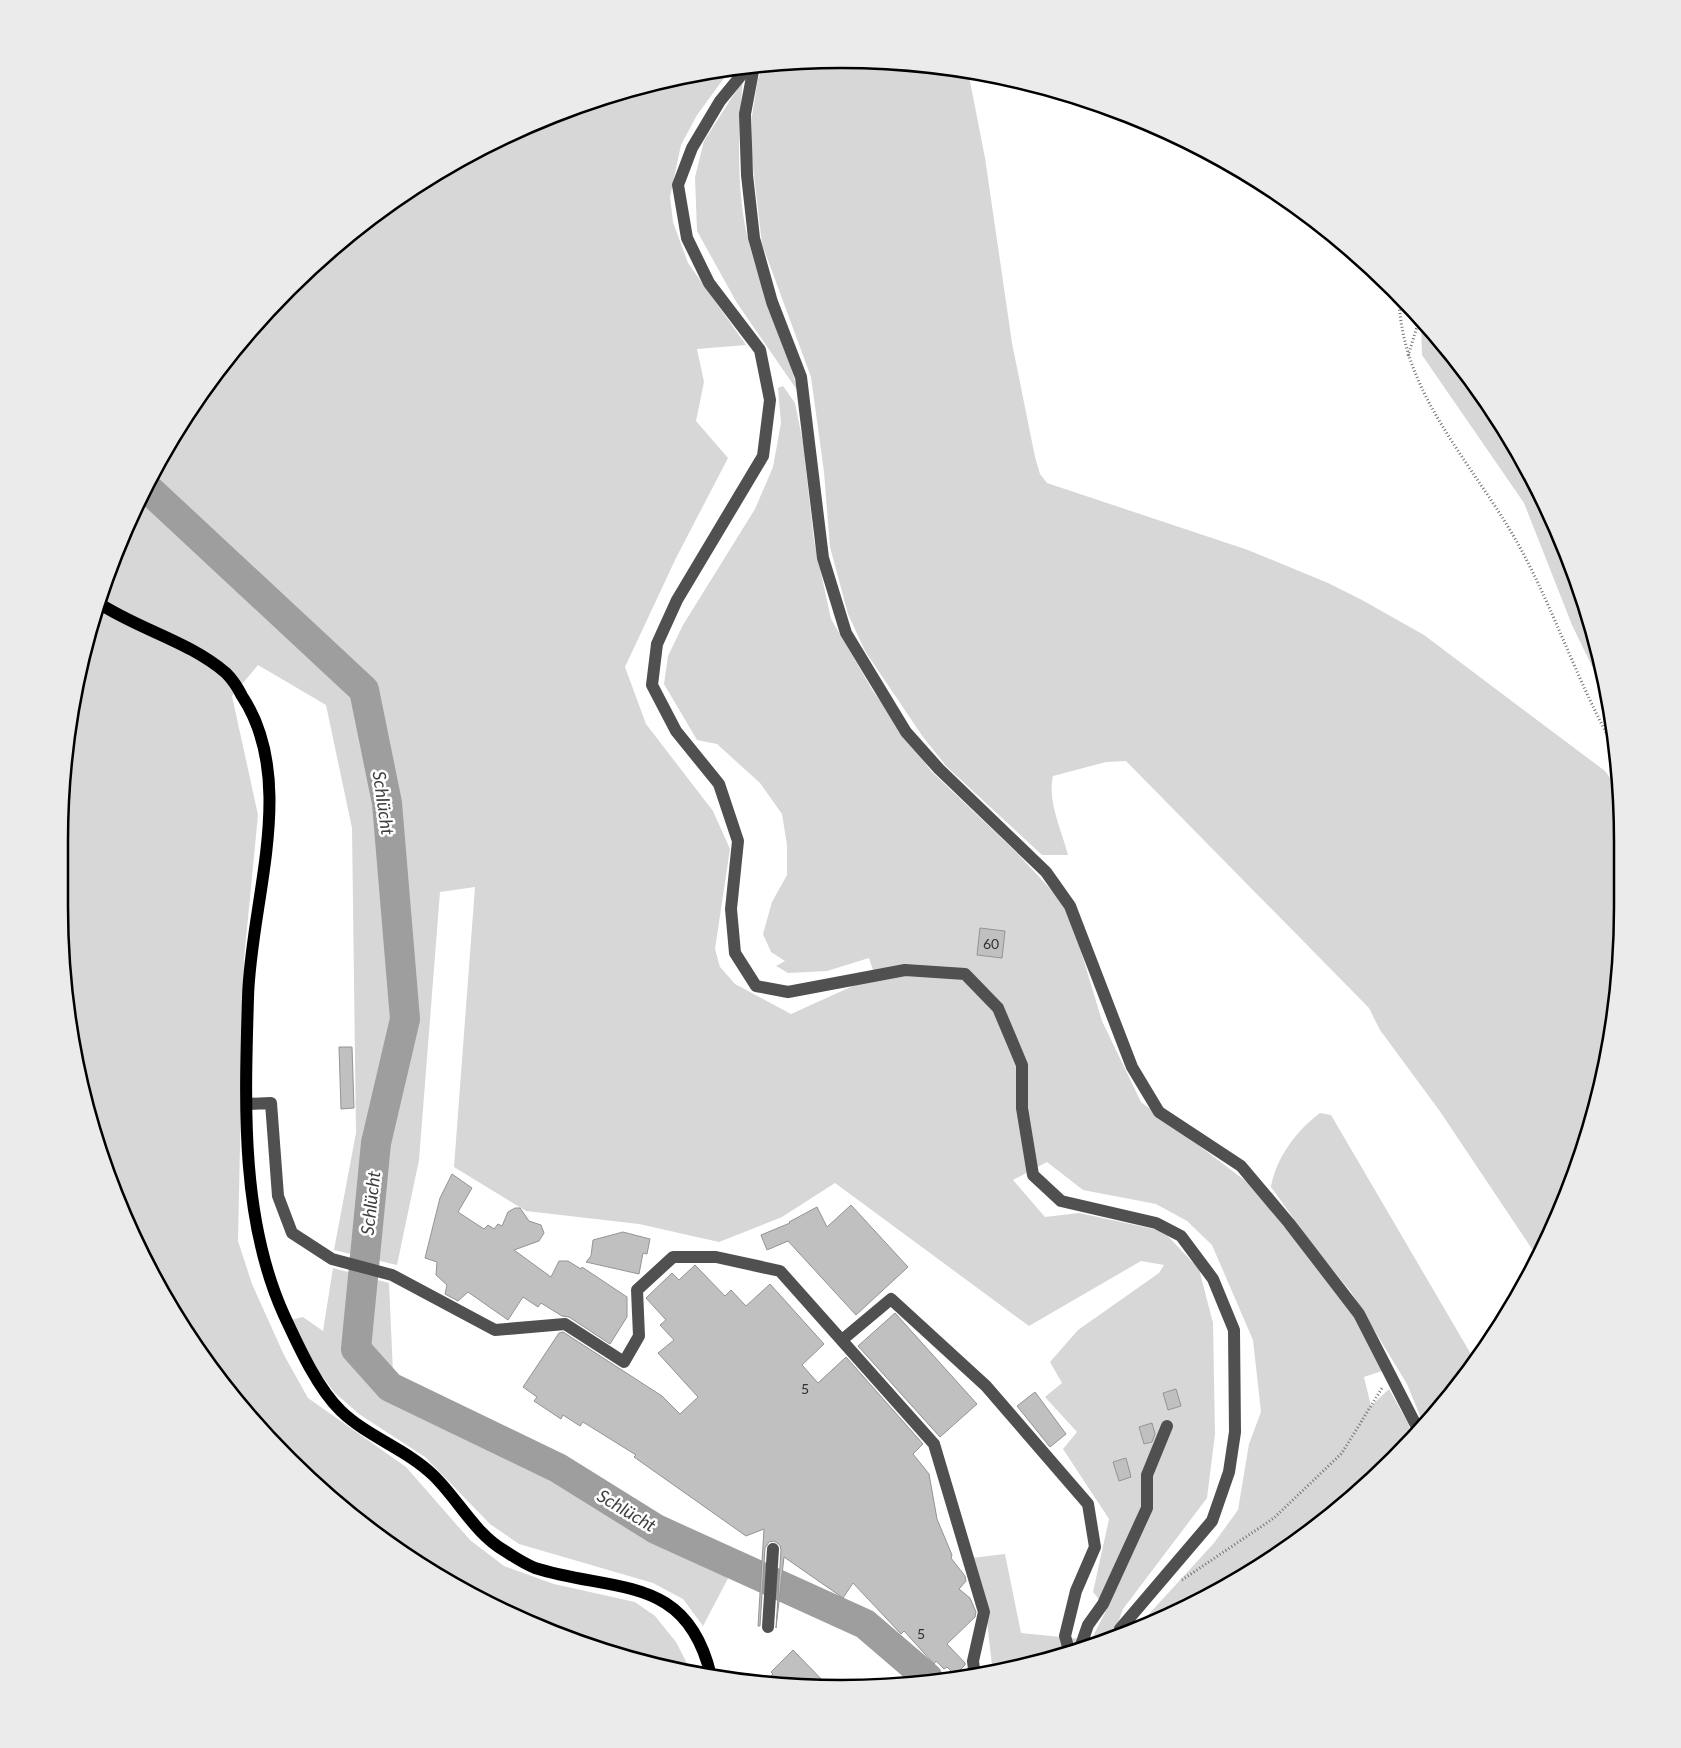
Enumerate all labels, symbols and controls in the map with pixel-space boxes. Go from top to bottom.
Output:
water label: Schlücht [369,770,399,837]
house number: 60 [983,935,999,952]
water label: Schlücht [356,1169,384,1236]
house number: 5 [801,1380,809,1397]
water label: Schlücht [594,1484,661,1536]
house number: 5 [917,1625,925,1642]

